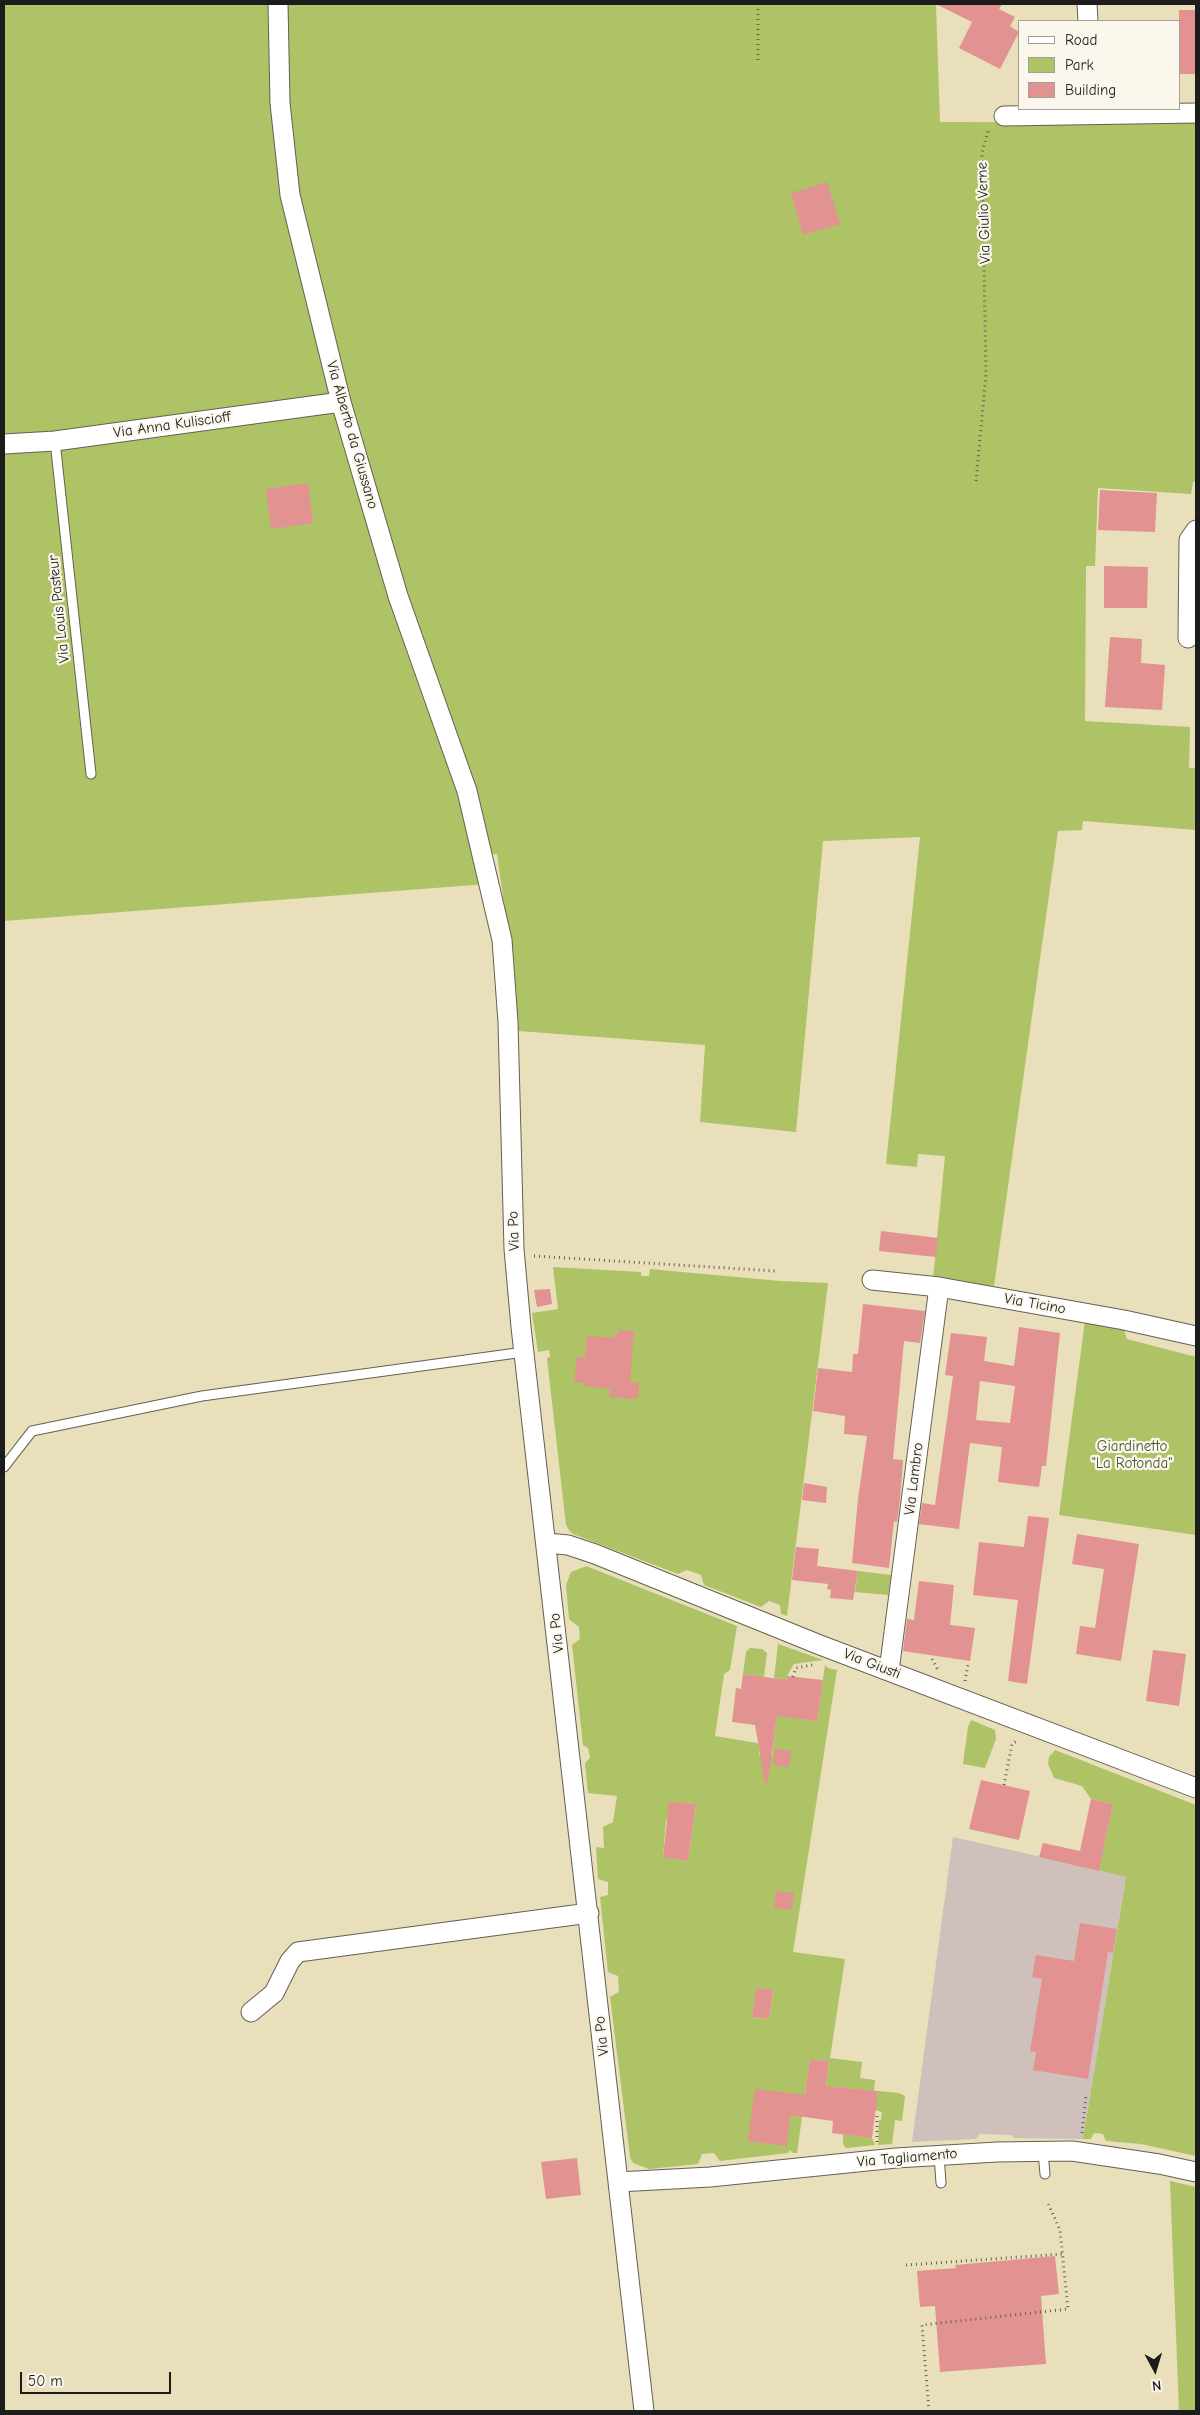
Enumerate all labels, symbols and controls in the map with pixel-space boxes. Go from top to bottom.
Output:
legend [1018,20,1180,110]
text: Road [1065,31,1097,49]
text: Park [1065,56,1094,74]
text: Building [1065,81,1116,99]
street label: Via Giulio Verne [973,162,995,264]
street label: Via Alberto da Giussano [322,359,382,511]
street label: Via Anna Kuliscioff [112,408,232,442]
street label: Via Louis Pasteur [44,554,74,664]
street label: Via Po [504,1211,524,1251]
street label: Via Ticino [1003,1290,1067,1318]
park label: Giardinetto "La Rotonda" [1092,1438,1172,1473]
street label: Via Lambro [901,1442,927,1516]
street label: Via Po [546,1612,568,1654]
street label: Via Giusti [841,1645,903,1683]
street label: Via Po [591,2015,613,2057]
street label: Via Tagliamento [856,2145,958,2171]
north arrow [1130,2345,1180,2395]
scale bar [22,2362,174,2394]
text: 50 m [28,2372,63,2390]
text: N [1151,2376,1162,2394]

